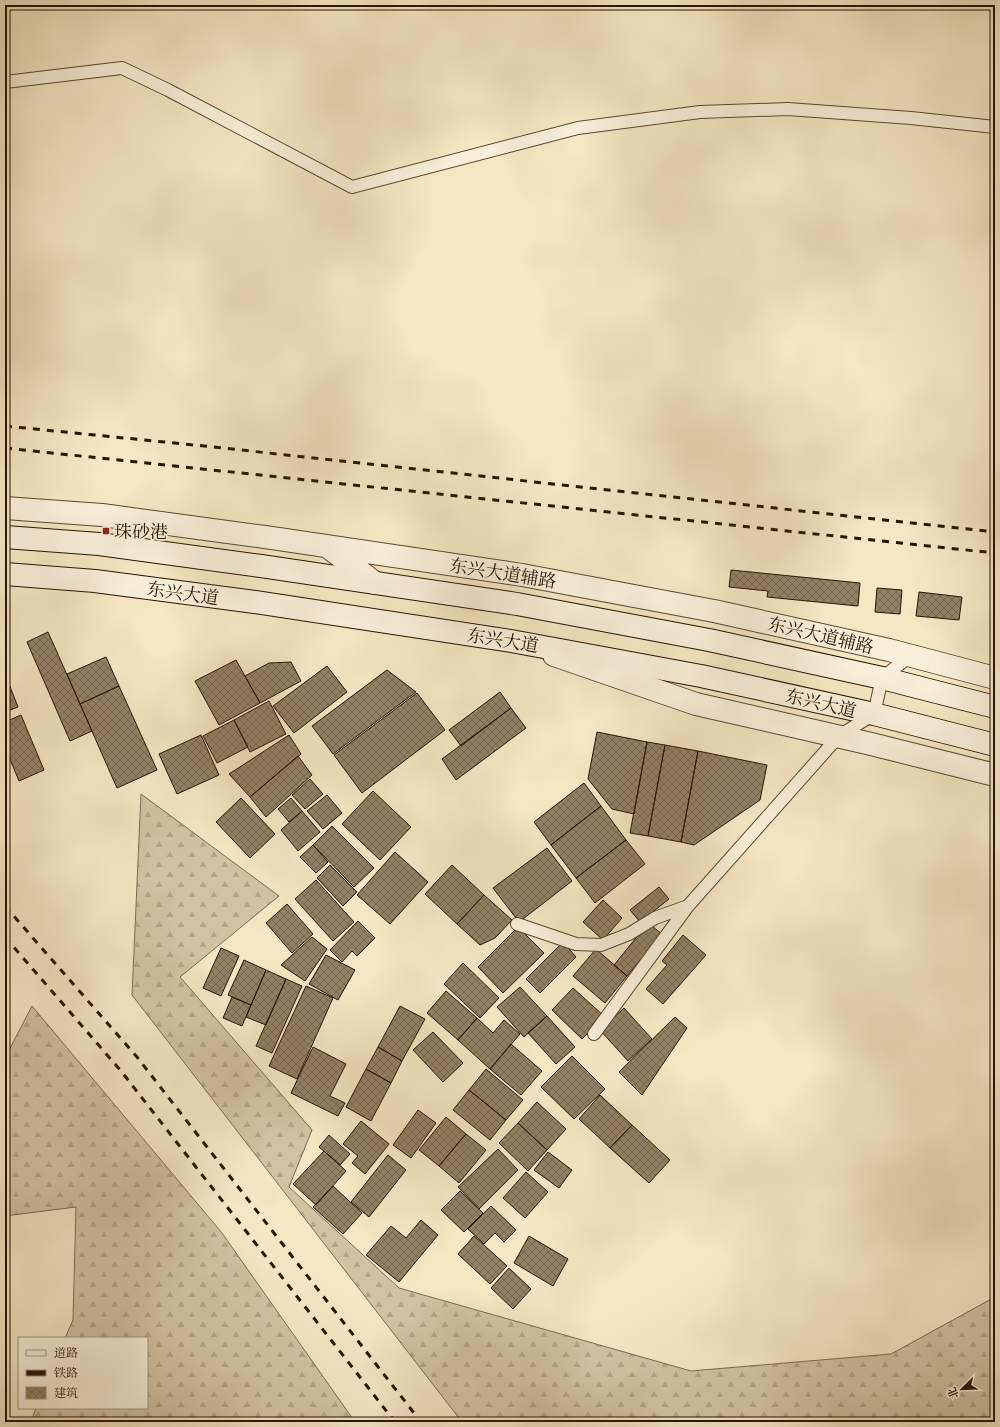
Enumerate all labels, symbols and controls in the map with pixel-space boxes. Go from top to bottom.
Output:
place label: 珠砂港 [114,520,168,543]
marker: 珠砂港 [101,526,111,536]
street label: 东兴大道辅路 [448,553,558,593]
street label: 东兴大道 [146,577,220,609]
street label: 东兴大道辅路 [766,612,876,658]
street label: 东兴大道 [466,623,540,657]
street label: 东兴大道 [783,684,859,722]
legend [18,1337,148,1409]
text: 道路 [54,1345,78,1361]
text: 铁路 [54,1365,78,1381]
north arrow [942,1369,982,1409]
text: 建筑 [54,1385,78,1401]
text: 北 [944,1385,961,1401]

